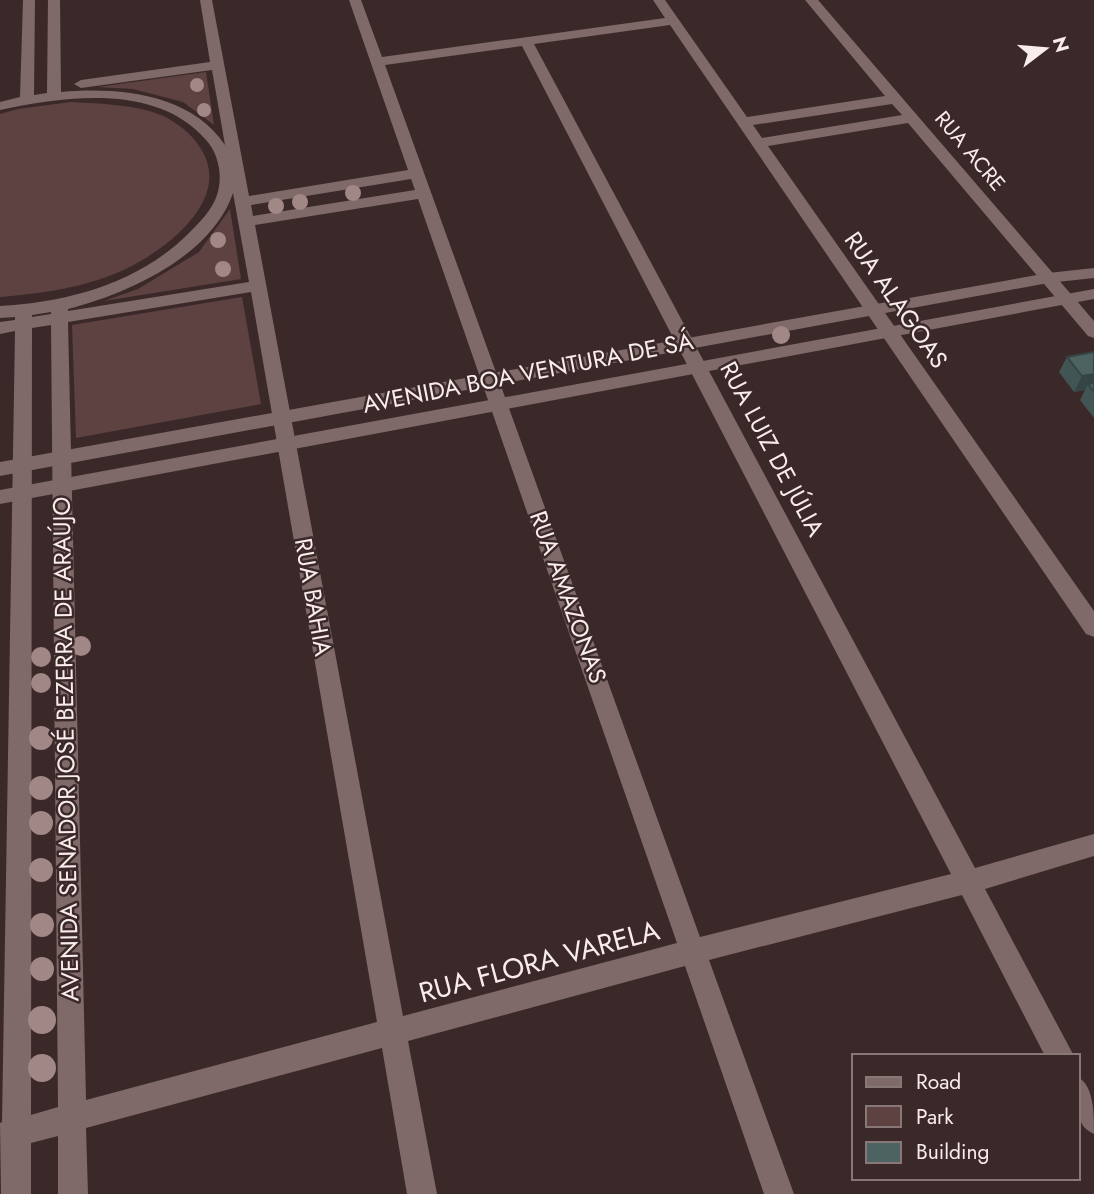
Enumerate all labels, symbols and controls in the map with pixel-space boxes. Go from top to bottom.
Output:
north arrow [1010,14,1080,84]
text: N [1046,33,1076,55]
street label: RUA ACRE [928,105,1012,197]
street label: RUA ALAGOAS [836,224,957,375]
street label: AVENIDA BOA VENTURA DE SÁ [360,323,696,422]
street label: RUA LUIZ DE JÚLIA [712,355,833,543]
street label: AVENIDA SENADOR JOSÉ BEZERRA DE ARAÚJO [44,496,87,1002]
street label: RUA AMAZONAS [521,506,616,688]
street label: RUA BAHIA [286,535,341,659]
street label: RUA FLORA VARELA [414,909,665,1013]
legend [852,1054,1080,1180]
text: Road [916,1067,961,1097]
text: Park [916,1102,954,1132]
text: Building [916,1137,989,1167]

